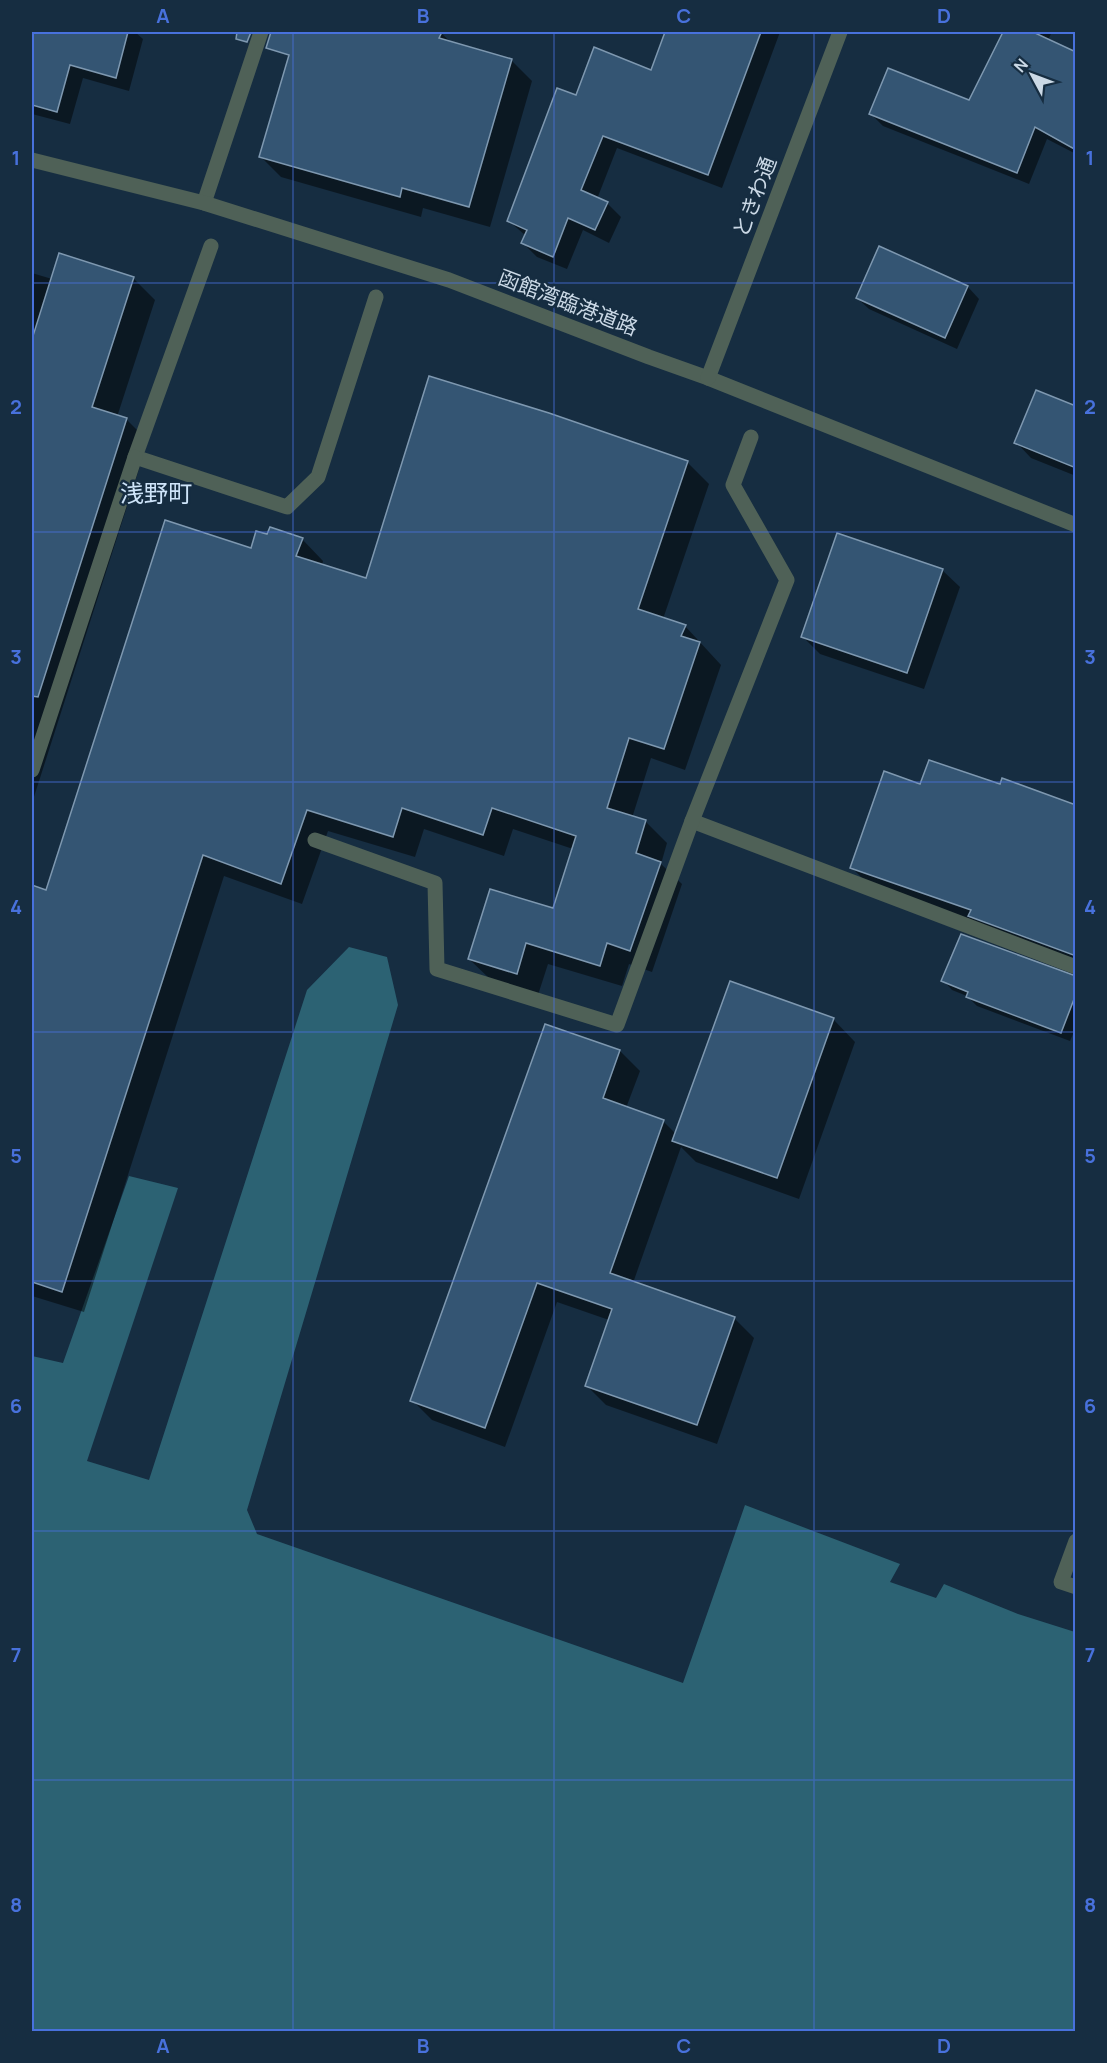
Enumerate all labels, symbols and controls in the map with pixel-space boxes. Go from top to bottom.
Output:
text: A [156,2,170,29]
text: B [417,2,430,29]
text: C [677,2,691,29]
text: D [937,2,951,29]
north arrow [1002,45,1062,105]
text: N [1009,54,1033,77]
text: 1 [12,144,20,171]
text: 1 [1086,144,1094,171]
street label: ときわ通 [726,152,782,241]
street label: 函館湾臨港道路 [495,263,642,341]
text: 2 [10,393,22,420]
text: 2 [1084,393,1096,420]
district label: 浅野町 [120,476,192,509]
text: 3 [10,643,22,670]
text: 3 [1084,643,1096,670]
text: 4 [10,893,22,920]
text: 4 [1084,893,1096,920]
text: 5 [10,1142,22,1169]
text: 5 [1084,1142,1096,1169]
text: 6 [10,1392,22,1419]
text: 6 [1084,1392,1096,1419]
text: 7 [11,1641,21,1668]
text: 7 [1085,1641,1095,1668]
text: 8 [10,1891,22,1918]
text: 8 [1084,1891,1096,1918]
text: A [156,2032,170,2059]
text: B [417,2032,430,2059]
text: C [677,2032,691,2059]
text: D [937,2032,951,2059]

